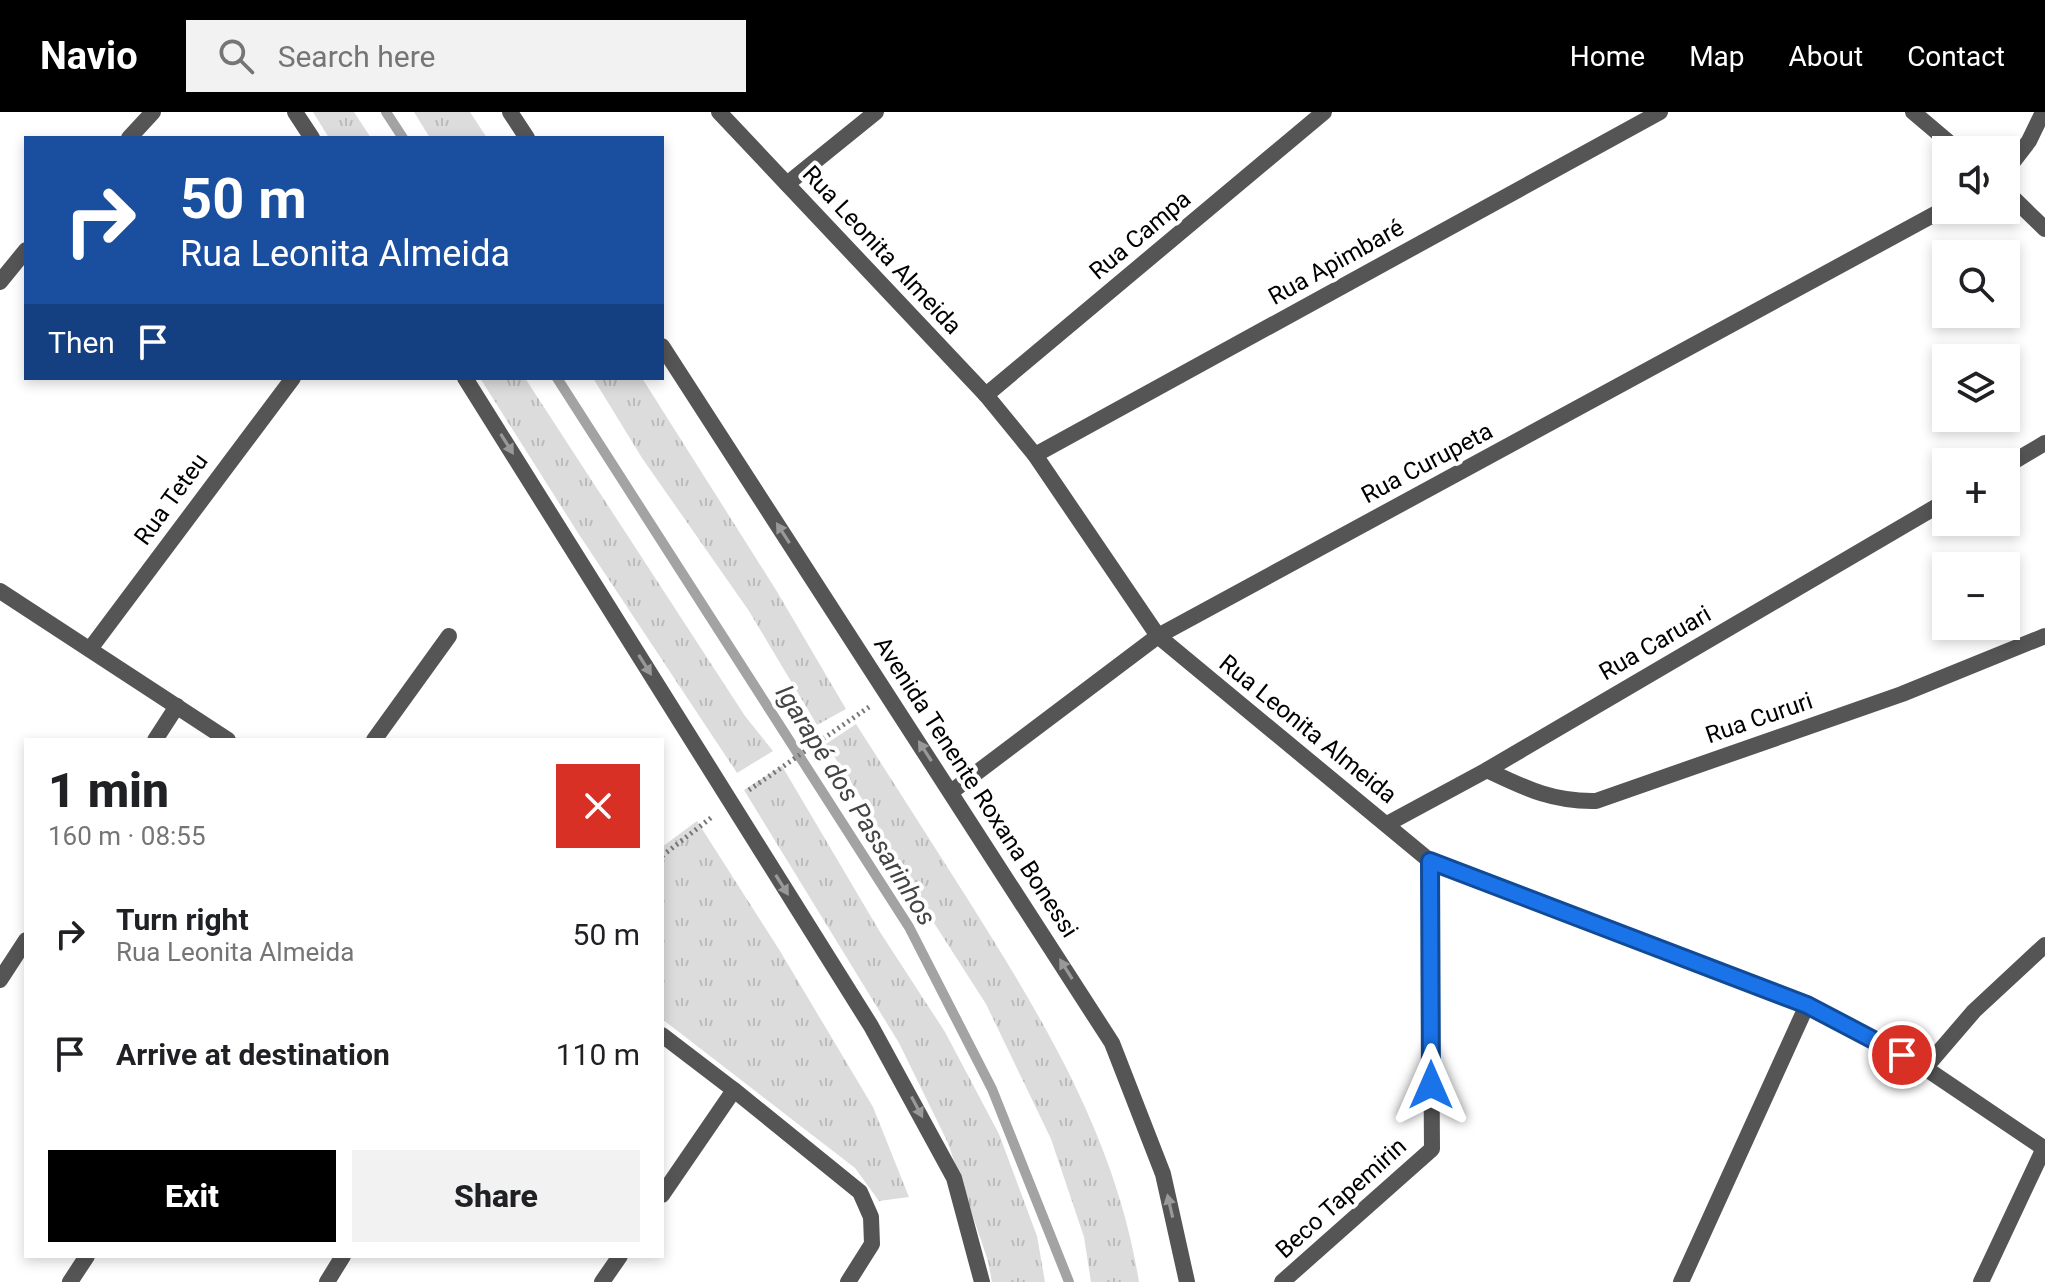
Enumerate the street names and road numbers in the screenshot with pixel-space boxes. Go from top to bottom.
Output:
street label: Rua Leonita Almeida [797,160,967,340]
street label: Rua Campa [1084,185,1196,285]
street label: Rua Apimbaré [1264,213,1408,311]
street label: Rua Curupeta [1357,417,1497,509]
street label: Rua Teteu [128,448,214,550]
street label: Rua Caruari [1594,600,1716,686]
street label: Avenida Tenente Roxana Bonessi [868,631,1084,943]
street label: Rua Leonita Almeida [1214,649,1402,809]
street label: Rua Cururi [1702,687,1816,749]
street label: Beco Tapemirin [1270,1132,1412,1264]

